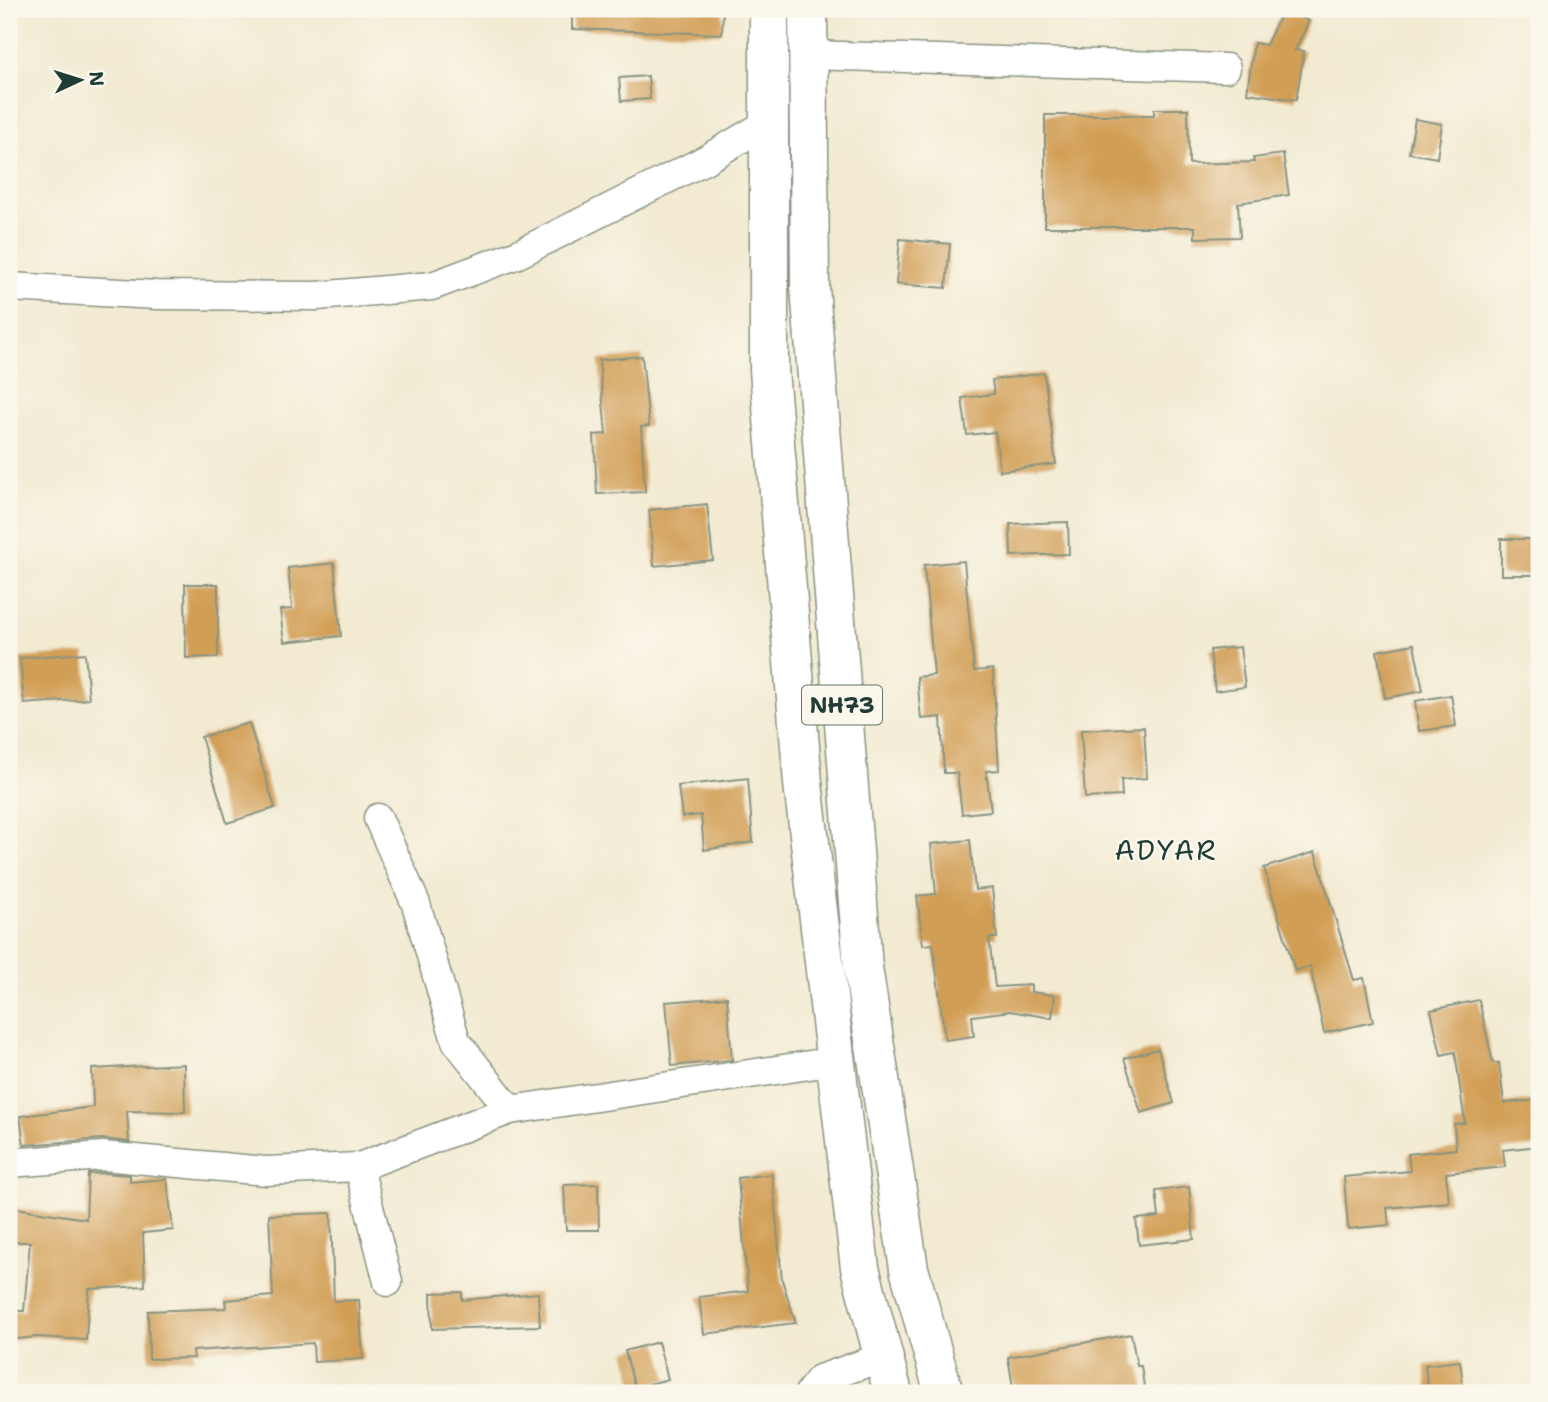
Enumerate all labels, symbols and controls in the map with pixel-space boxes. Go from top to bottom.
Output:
north arrow [46,46,116,116]
text: N [83,70,109,87]
road number: NH73 [802,685,882,724]
district label: ADYAR [1114,831,1218,869]

